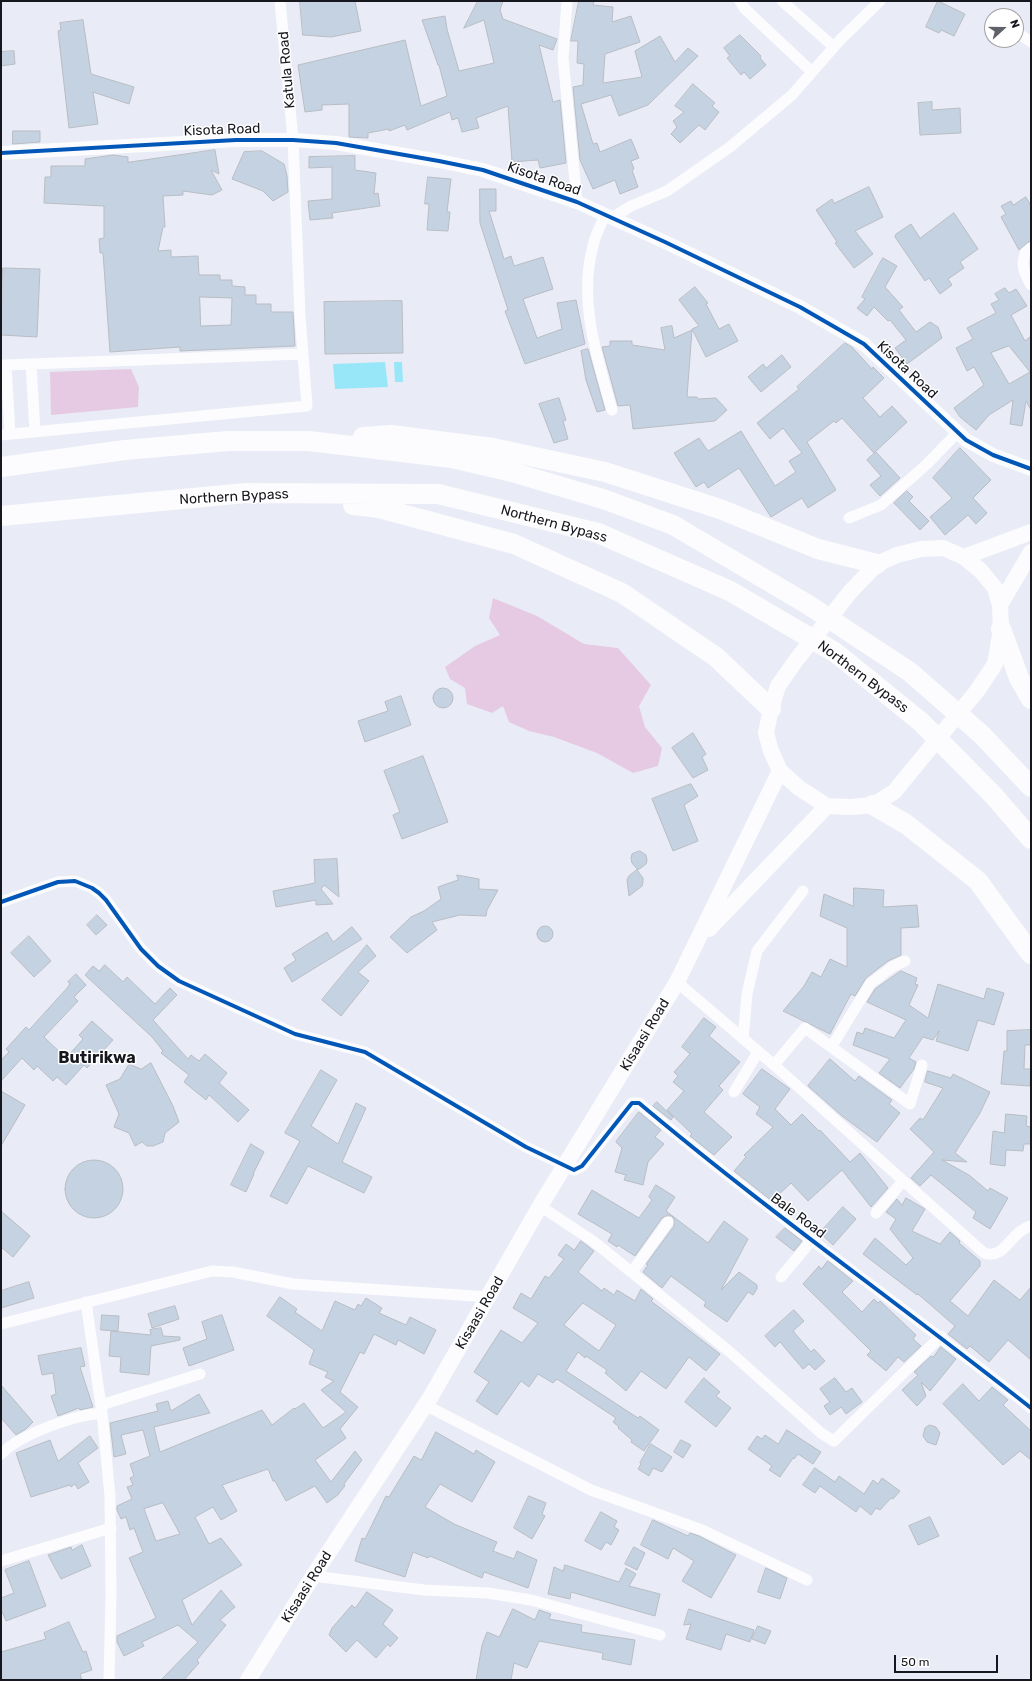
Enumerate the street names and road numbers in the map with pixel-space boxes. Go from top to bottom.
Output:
street label: Katula Road [275,31,299,109]
street label: Kisota Road [183,120,261,140]
street label: Kisota Road [505,159,583,199]
street label: Kisota Road [873,338,941,402]
street label: Northern Bypass [179,486,289,508]
street label: Northern Bypass [499,502,609,546]
street label: Northern Bypass [814,637,912,717]
street label: Kisaasi Road [617,996,673,1074]
street label: Bale Road [767,1190,829,1242]
street label: Kisaasi Road [452,1273,508,1353]
street label: Kisaasi Road [278,1548,336,1626]

